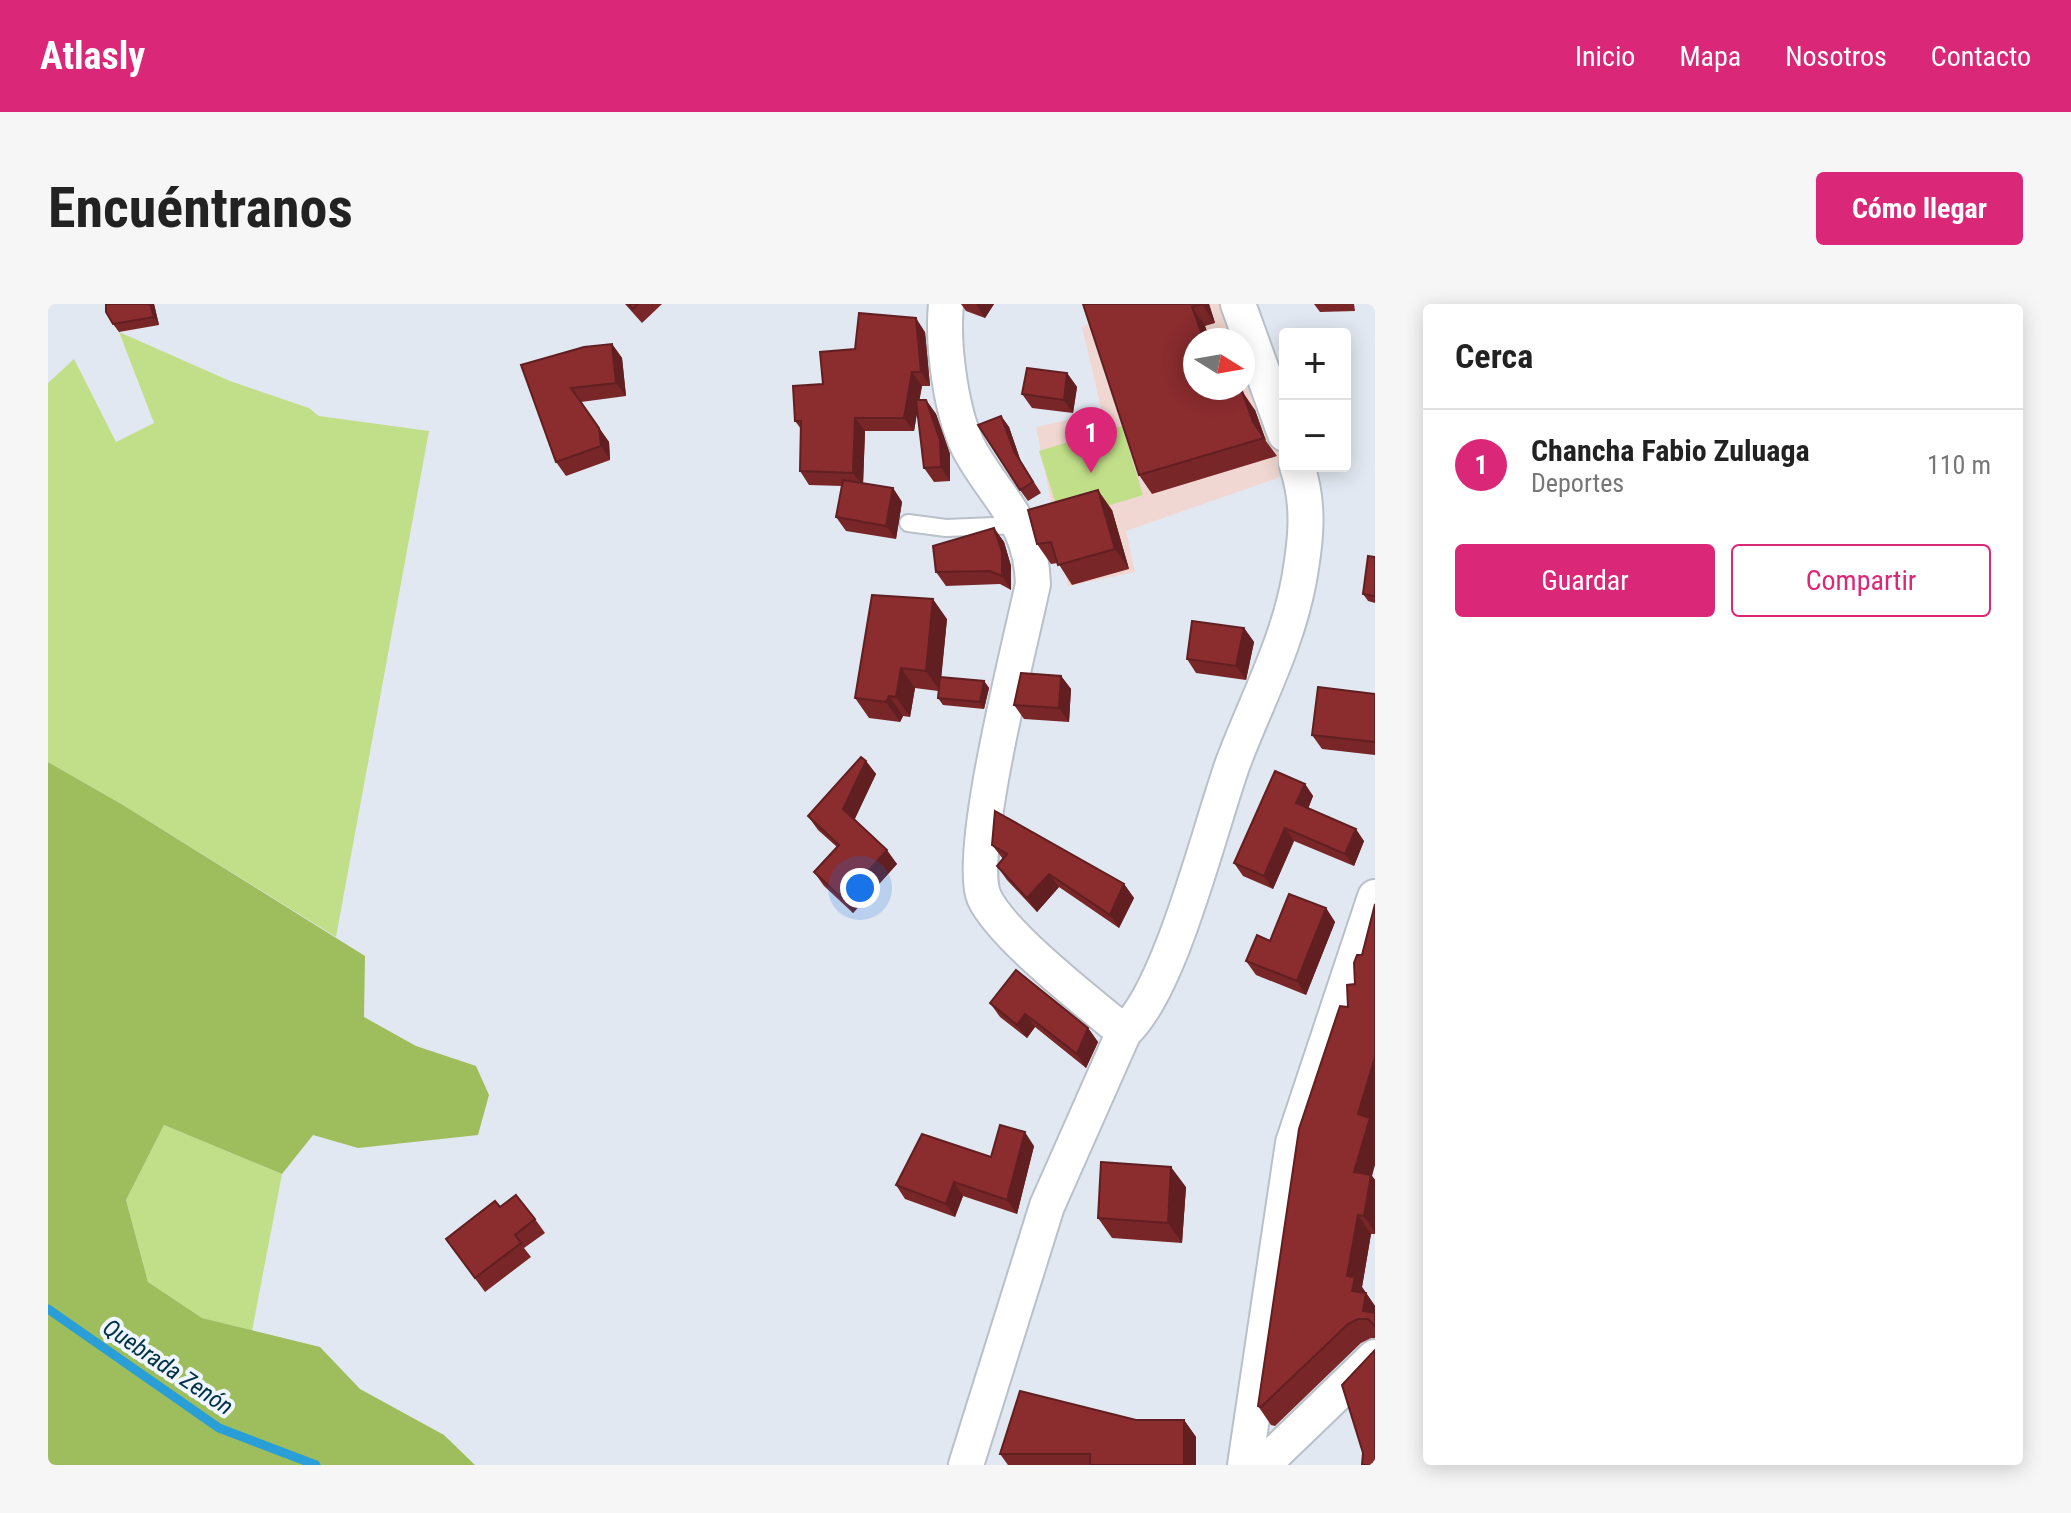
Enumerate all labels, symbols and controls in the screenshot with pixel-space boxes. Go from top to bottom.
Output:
text: Atlasly [40,34,145,78]
text: Inicio [1575,40,1635,73]
text: Mapa [1679,40,1741,73]
text: Nosotros [1785,40,1887,73]
text: Contacto [1931,40,2031,73]
button: Cómo llegar [1816,172,2023,245]
text: Encuéntranos [48,175,353,241]
north arrow [1183,328,1255,400]
map controls [1279,328,1351,472]
button: + [1279,328,1351,400]
text: Cerca [1455,336,1533,376]
button: − [1279,400,1351,472]
pin: 1 [1065,407,1117,473]
text: Chancha Fabio Zuluaga [1531,433,1810,468]
text: 1 [1474,450,1488,480]
text: 110 m [1927,450,1991,480]
text: Deportes [1531,468,1624,498]
button: Guardar [1455,544,1715,617]
button: Compartir [1731,544,1991,617]
your location [840,868,880,908]
water label: Quebrada Zenón [98,1313,238,1421]

